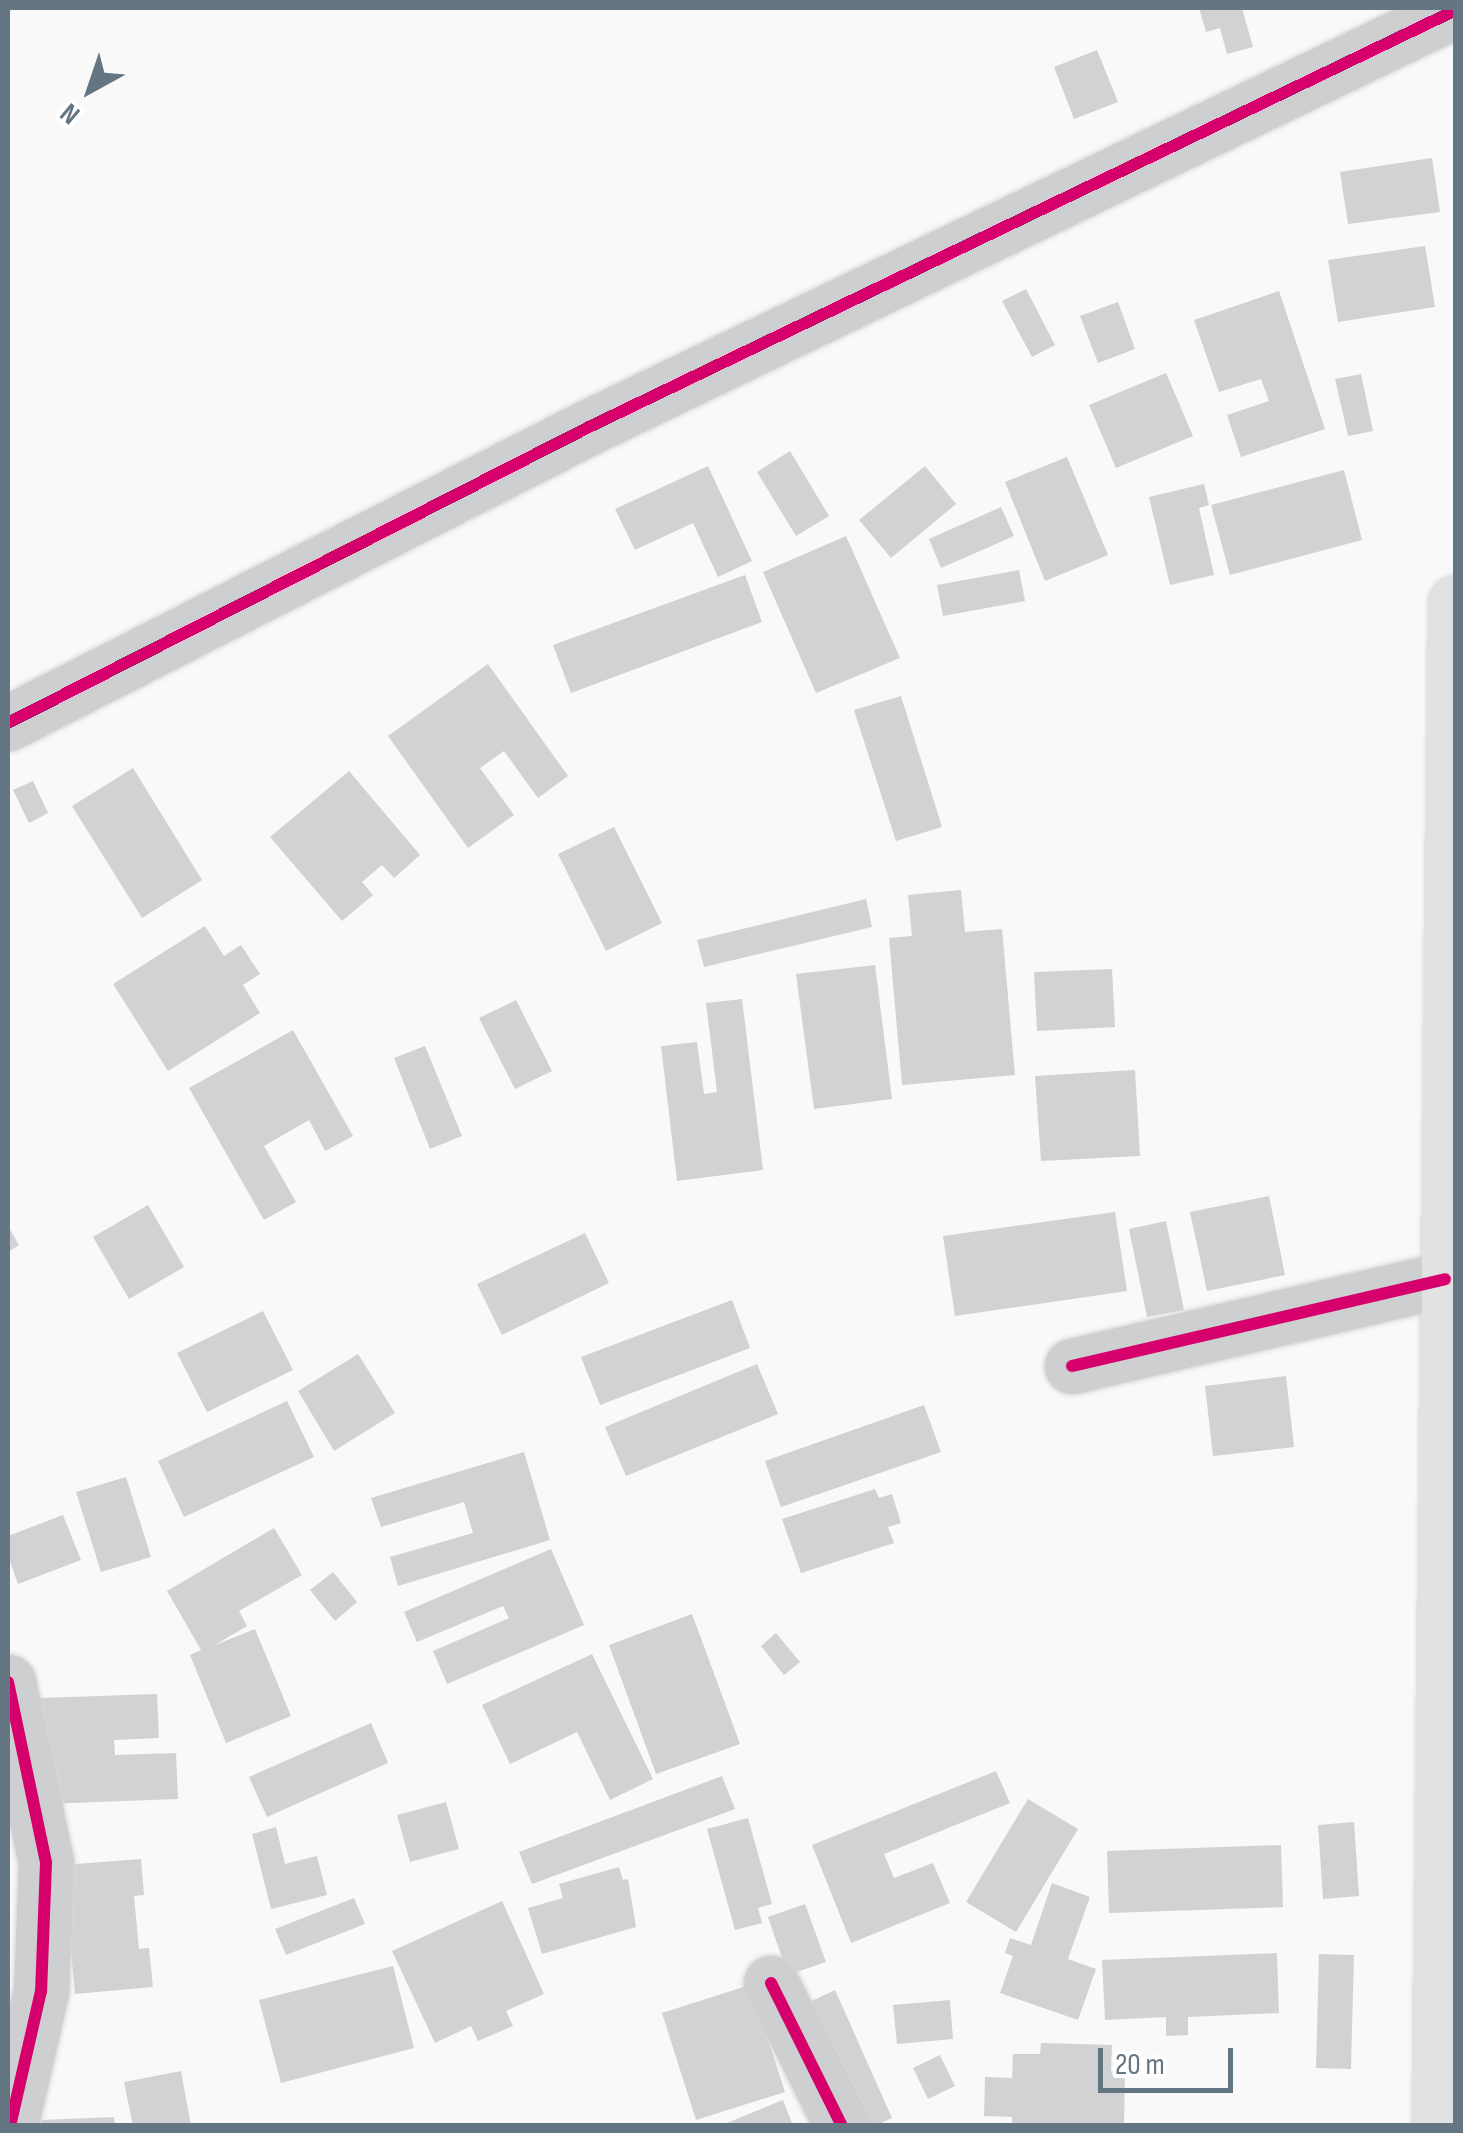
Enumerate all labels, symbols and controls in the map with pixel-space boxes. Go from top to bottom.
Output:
north arrow [40,40,140,140]
text: N [54,96,87,131]
scale bar [1103,2028,1238,2090]
text: 20 m [1115,2047,1165,2083]

